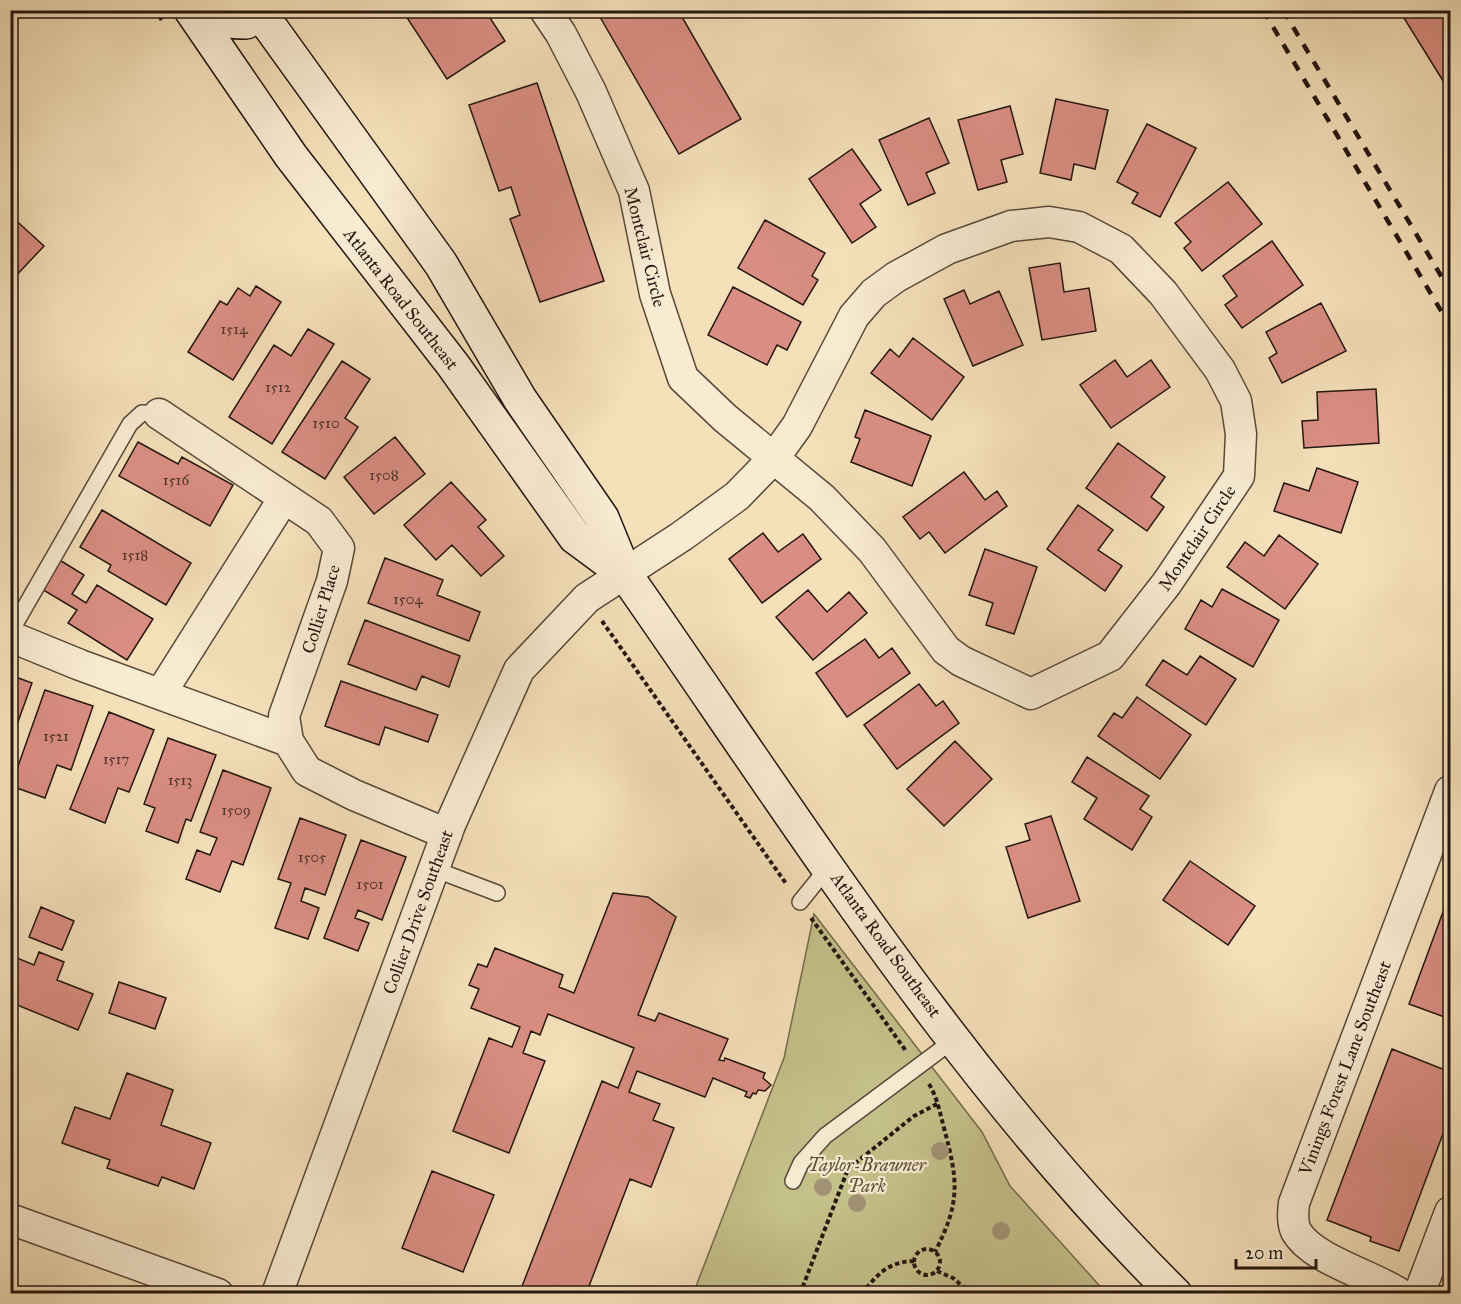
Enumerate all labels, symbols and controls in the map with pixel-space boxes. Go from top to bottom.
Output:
street label: Montclair Circle [619,185,671,309]
street label: Atlanta Road Southeast [338,223,464,375]
house number: 1514 [220,320,248,338]
house number: 1512 [265,378,292,396]
house number: 1510 [312,414,340,432]
house number: 1508 [369,466,399,484]
house number: 1516 [163,471,190,489]
street label: Montclair Circle [1153,481,1241,595]
house number: 1518 [122,546,148,564]
street label: Collier Place [297,562,345,656]
house number: 1504 [393,590,424,608]
house number: 1521 [43,727,69,745]
house number: 1517 [103,750,129,768]
house number: 1513 [168,771,192,789]
house number: 1509 [221,801,251,819]
street label: Collier Drive Southeast [378,826,458,997]
house number: 1505 [298,848,326,866]
street label: Atlanta Road Southeast [825,867,946,1022]
house number: 1501 [356,875,384,893]
street label: Vinings Forest Lane Southeast [1294,957,1397,1180]
park label: Taylor-Brawner Park [808,1154,928,1197]
scale bar [1236,1232,1316,1270]
text: 20 m [1245,1242,1283,1264]

